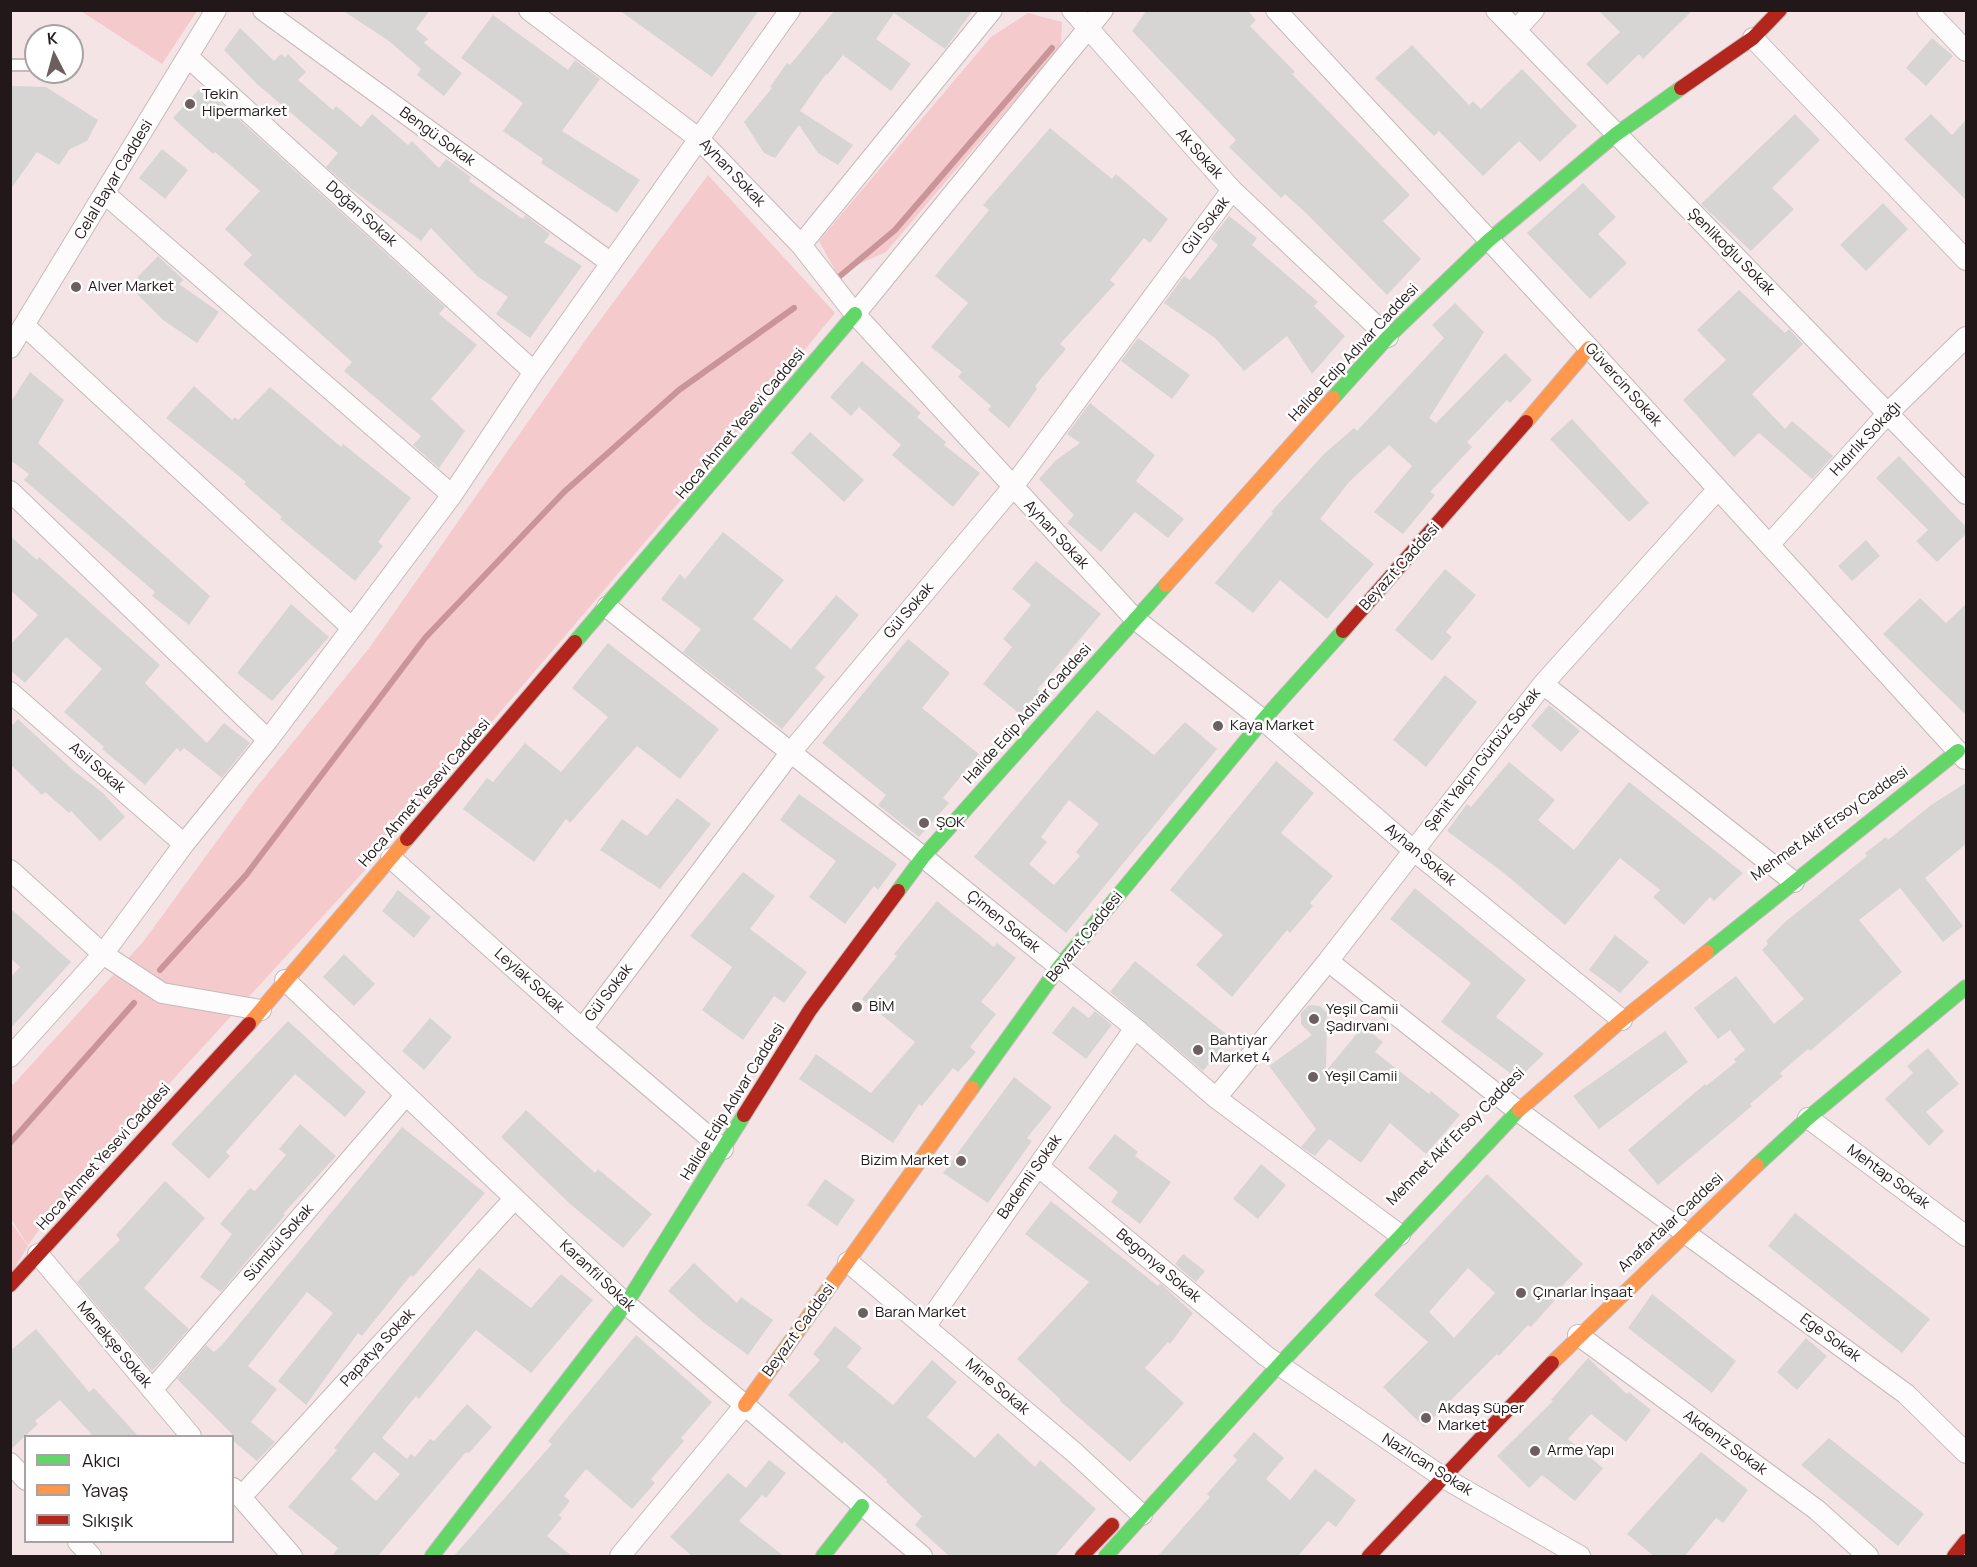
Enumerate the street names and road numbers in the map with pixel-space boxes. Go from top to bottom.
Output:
street label: Bengü Sokak [396,104,478,170]
street label: Celal Bayar Caddesi [71,117,157,243]
street label: Ak Sokak [1172,125,1226,183]
street label: Ayhan Sokak [695,135,769,211]
street label: Doğan Sokak [322,177,400,251]
street label: Gül Sokak [1179,194,1233,258]
street label: Şenlikoğlu Sokak [1684,205,1778,299]
street label: Halide Edip Adıvar Caddesi [1285,280,1423,426]
street label: Güvercin Sokak [1581,340,1665,430]
street label: Hoca Ahmet Yesevi Caddesi [673,345,809,503]
street label: Hıdırlık Sokağı [1827,398,1905,480]
street label: Ayhan Sokak [1020,497,1092,573]
street label: Beyazıt Caddesi [1356,520,1444,614]
street label: Gül Sokak [880,579,938,643]
street label: Halide Edip Adıvar Caddesi [960,640,1096,788]
street label: Şehit Yalçın Gürbüz Sokak [1421,685,1545,835]
street label: Hoca Ahmet Yesevi Caddesi [356,715,494,871]
street label: Asil Sokak [65,739,129,797]
street label: Mehmet Akif Ersoy Caddesi [1748,763,1912,885]
street label: Ayhan Sokak [1381,820,1459,890]
street label: Çimen Sokak [963,887,1043,957]
street label: Beyazıt Caddesi [1043,888,1127,986]
street label: Leylak Sokak [490,945,568,1017]
street label: Gül Sokak [582,961,636,1025]
street label: Halide Edip Adıvar Caddesi [677,1020,789,1184]
street label: Mehmet Akif Ersoy Caddesi [1383,1064,1529,1210]
street label: Hoca Ahmet Yesevi Caddesi [33,1080,175,1234]
street label: Bademli Sokak [994,1131,1066,1223]
street label: Mehtap Sokak [1843,1141,1933,1213]
street label: Anafartalar Caddesi [1615,1170,1727,1276]
street label: Sümbül Sokak [241,1201,317,1285]
street label: Begonya Sokak [1112,1225,1204,1307]
street label: Karanfil Sokak [556,1237,638,1315]
street label: Beyazıt Caddesi [759,1280,839,1380]
street label: Menekşe Sokak [73,1298,155,1392]
street label: Papatya Sokak [337,1305,419,1391]
street label: Ege Sokak [1796,1310,1864,1366]
street label: Mine Sokak [961,1355,1033,1419]
street label: Akdeniz Sokak [1680,1407,1770,1479]
street label: Nazlıcan Sokak [1378,1430,1476,1500]

